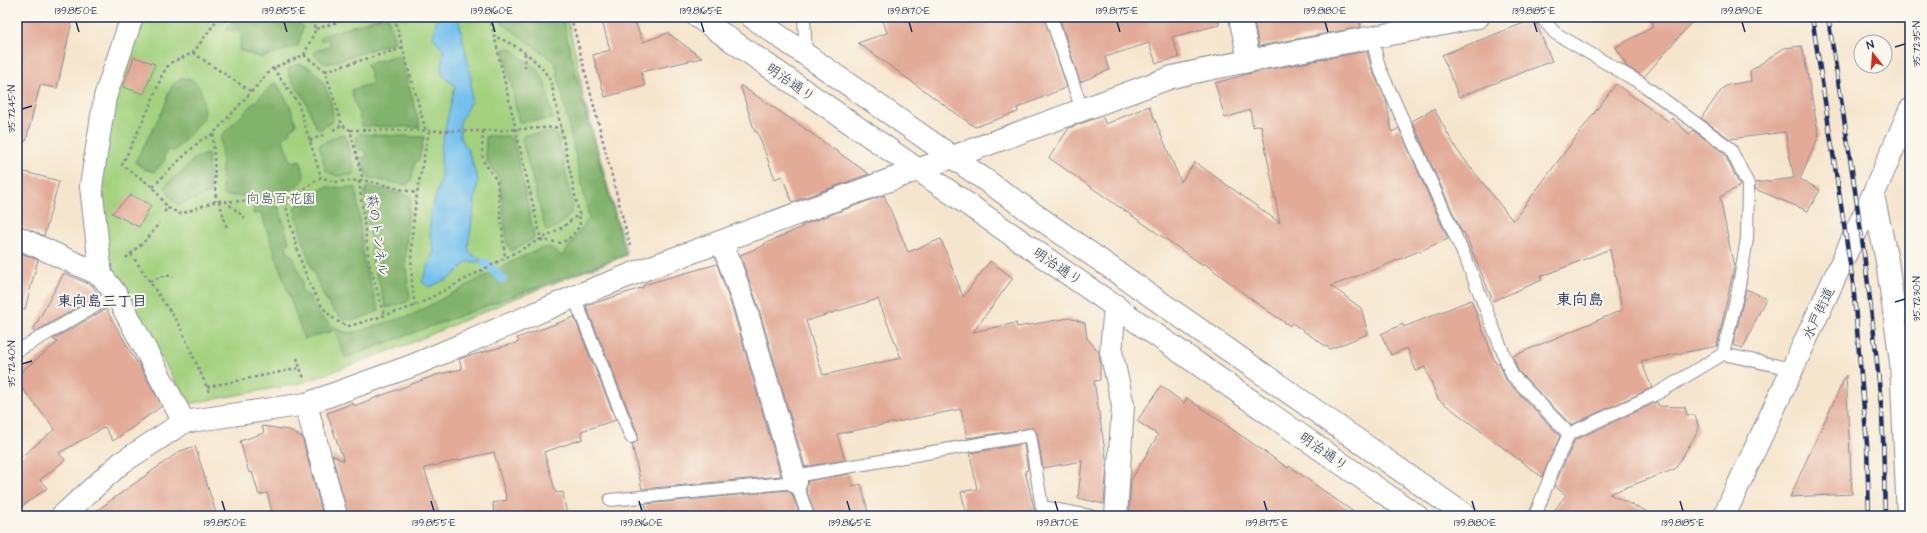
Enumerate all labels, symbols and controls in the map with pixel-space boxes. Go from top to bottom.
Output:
text: 139.8150°E [55,4,97,18]
text: 139.8155°E [262,4,306,18]
text: 139.8160°E [471,4,513,18]
text: 139.8165°E [680,4,722,18]
text: 139.8170°E [888,4,930,18]
text: 139.8175°E [1096,4,1138,18]
text: 139.8180°E [1304,4,1346,18]
text: 139.8185°E [1513,4,1556,18]
text: 139.8190°E [1721,4,1763,18]
text: 35.7235°N [1910,21,1924,67]
north arrow [1853,34,1893,74]
text: N [1865,37,1876,53]
street label: 明治通り [762,59,819,107]
text: 35.7245°N [5,85,19,133]
park label: 向島百花園 [246,189,316,209]
street label: 萩のトンネル [361,193,393,278]
street label: 明治通り [1029,243,1086,291]
text: 35.7230°N [1910,276,1924,322]
street label: 水戸街道 [1798,284,1840,343]
district label: 東向島 [1556,289,1604,311]
district label: 東向島三丁目 [57,291,147,312]
text: 35.7240°N [5,340,19,388]
street label: 明治通り [1295,428,1352,476]
text: 139.8150°E [204,516,246,530]
text: 139.8155°E [412,516,456,530]
text: 139.8160°E [621,516,663,530]
text: 139.8165°E [829,516,871,530]
text: 139.8170°E [1037,516,1079,530]
text: 139.8175°E [1246,516,1288,530]
text: 139.8180°E [1454,516,1496,530]
text: 139.8185°E [1662,516,1705,530]

